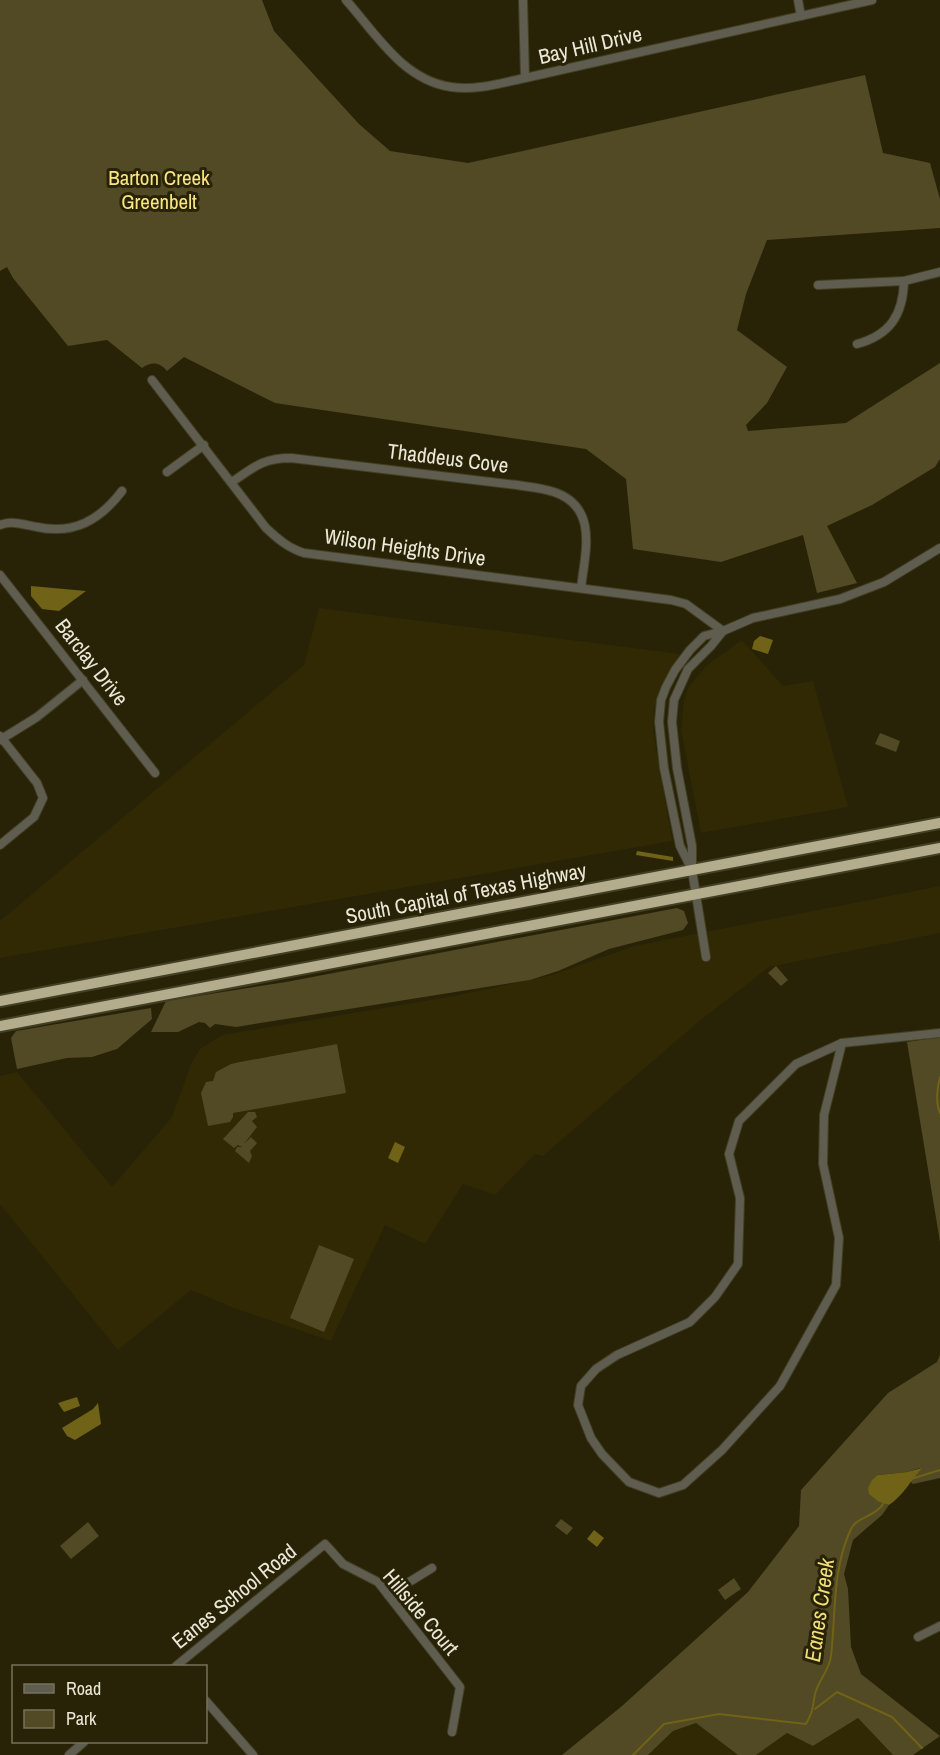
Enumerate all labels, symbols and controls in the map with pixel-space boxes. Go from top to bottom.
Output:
street label: Bay Hill Drive [535,19,645,71]
park label: Barton Creek Greenbelt [108,163,210,216]
street label: Thaddeus Cove [386,436,510,480]
street label: Wilson Heights Drive [322,521,488,573]
street label: Barclay Drive [49,612,135,712]
street label: South Capital of Texas Highway [343,855,589,931]
street label: Eanes School Road [166,1537,302,1655]
water label: Eanes Creek [797,1555,841,1664]
street label: Hillside Court [376,1563,466,1661]
legend [12,1665,207,1743]
text: Road [66,1676,101,1701]
text: Park [66,1706,97,1731]

